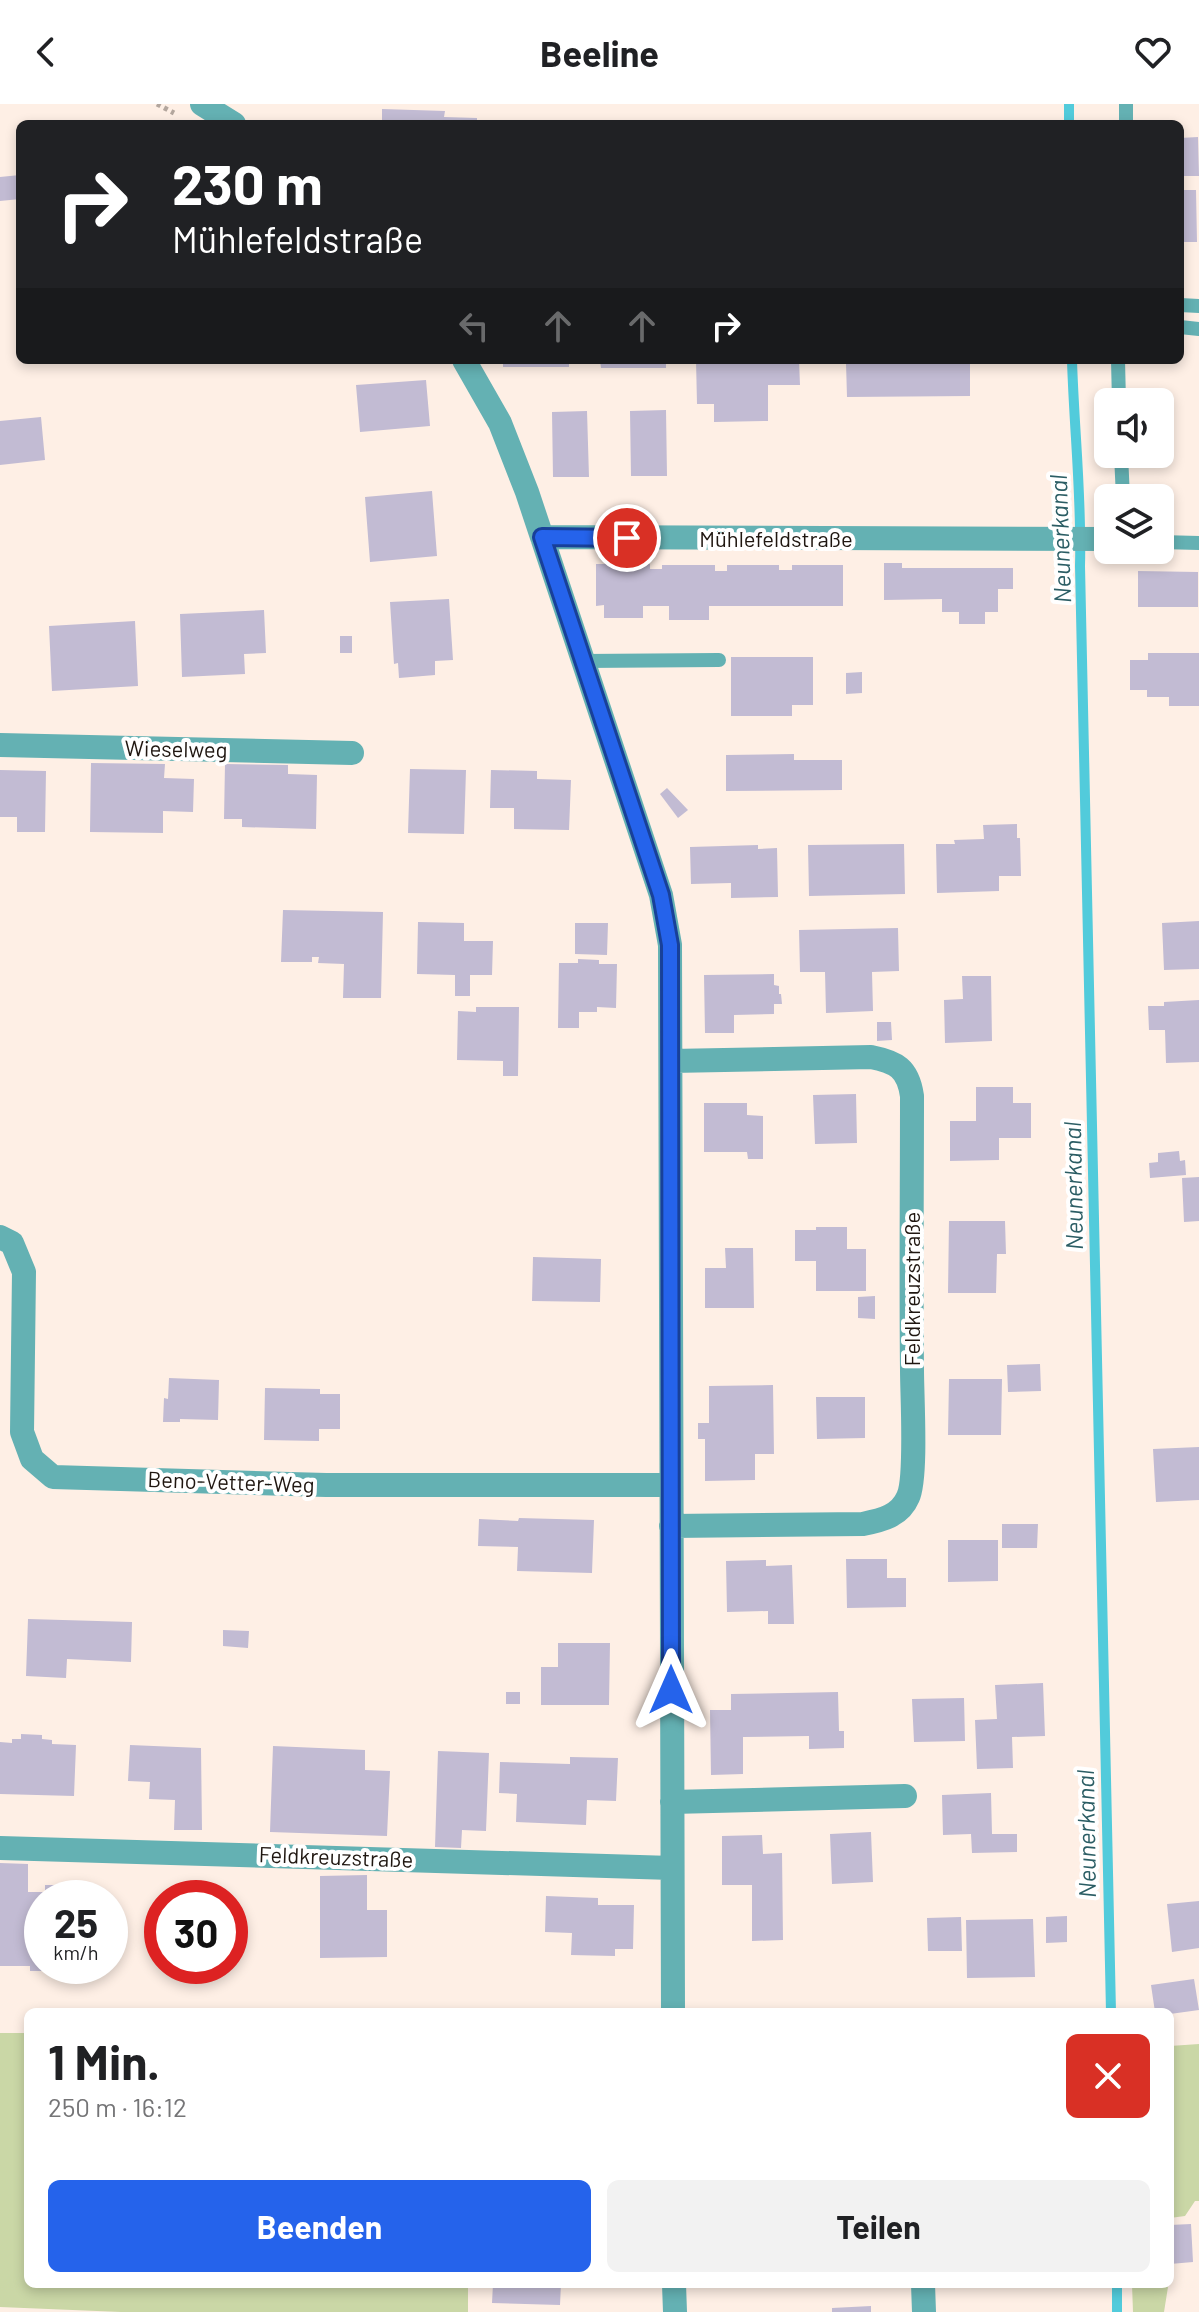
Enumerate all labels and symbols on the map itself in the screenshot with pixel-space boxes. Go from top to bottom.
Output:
water label: Neunerkanal [1043,474,1076,604]
pin [593,504,661,572]
street label: Mühlefeldstraße [699,525,853,551]
street label: Wieselweg [124,734,228,762]
water label: Neunerkanal [1057,1121,1088,1251]
street label: Feldkreuzstraße [898,1212,924,1366]
street label: Beno-Vetter-Weg [147,1465,315,1497]
position arrow [629,1648,713,1732]
water label: Neunerkanal [1070,1769,1101,1899]
street label: Feldkreuzstraße [258,1840,414,1872]
speed limit sign: 30 [144,1880,248,1984]

